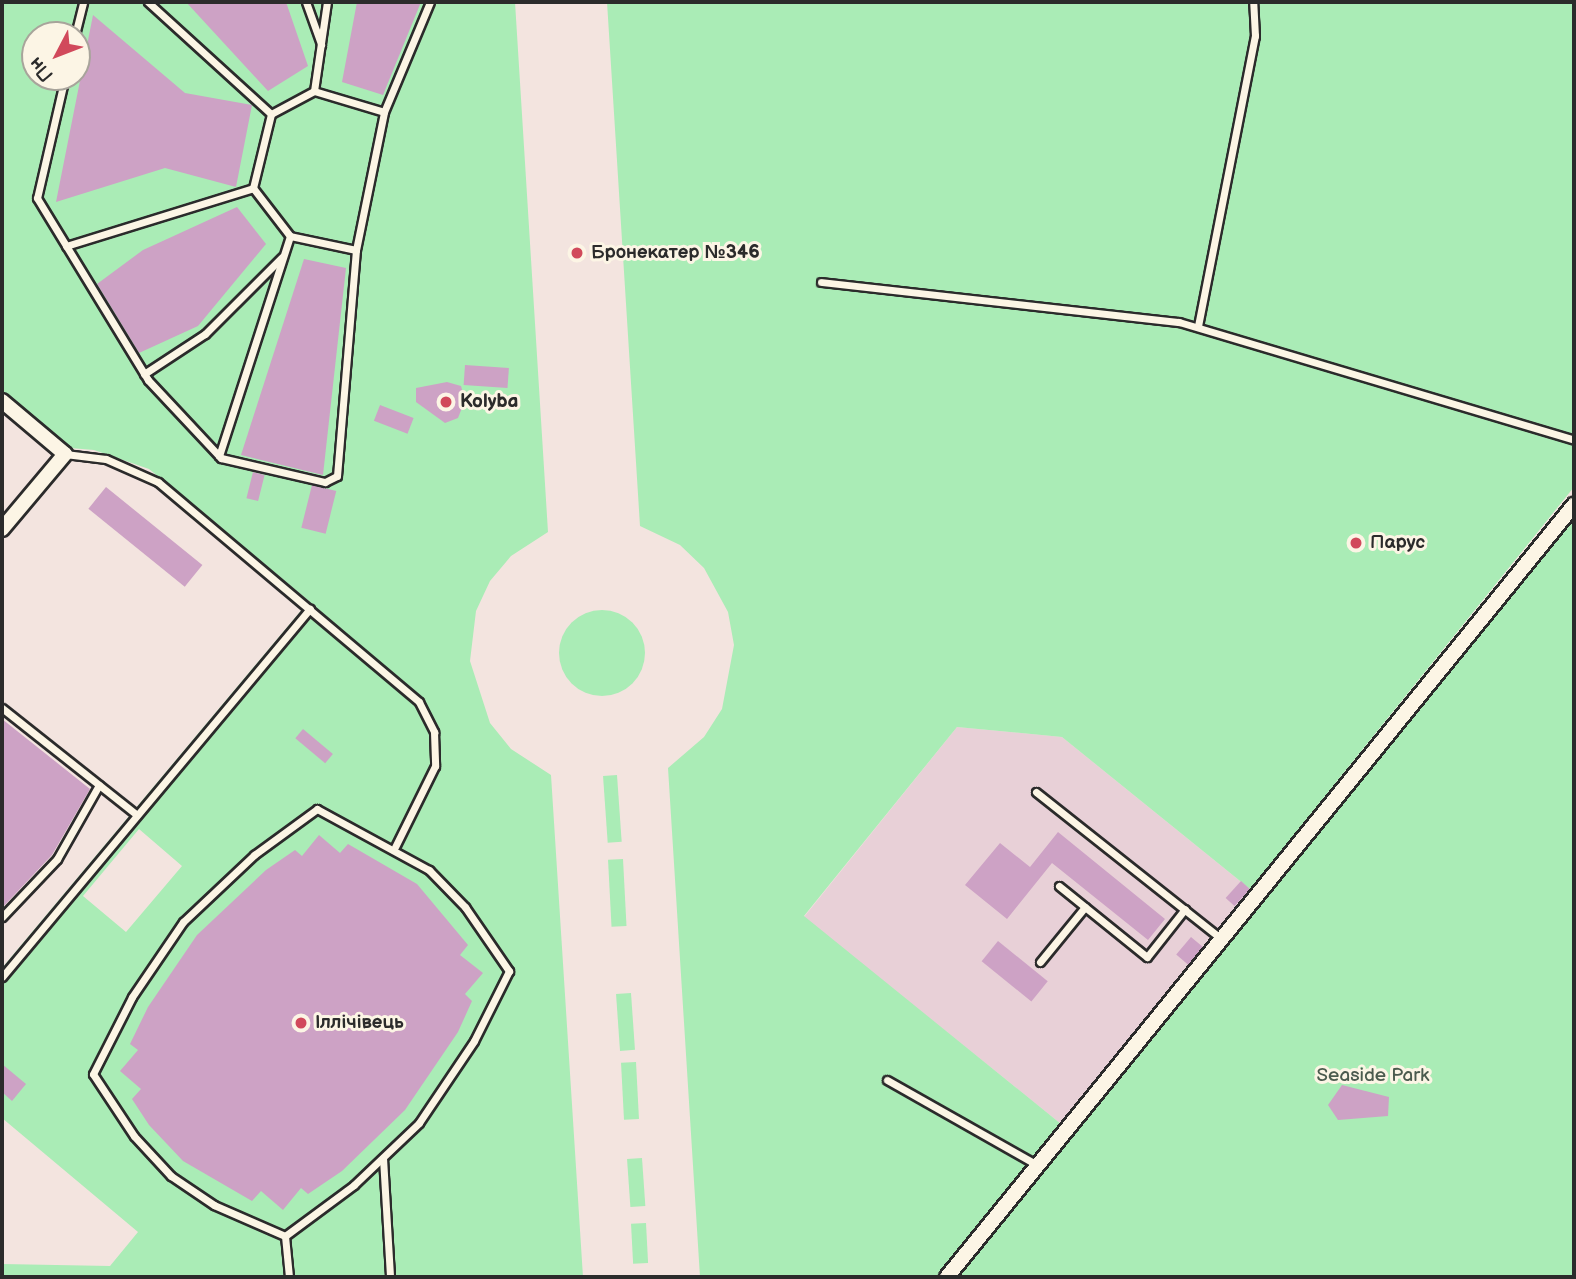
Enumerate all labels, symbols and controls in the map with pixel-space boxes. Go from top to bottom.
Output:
north arrow [21,21,91,91]
text: Пн [24,52,59,86]
place label: Бронекатер №346 [591,242,760,264]
marker: Бронекатер №346 [569,245,585,261]
place label: Kolyba [460,391,519,413]
marker: Kolyba [438,394,454,410]
place label: Парус [1370,532,1425,554]
marker: Парус [1348,535,1364,551]
place label: Іллічівець [315,1012,404,1034]
marker: Іллічівець [293,1015,309,1031]
park label: Seaside Park [1317,1065,1429,1087]

